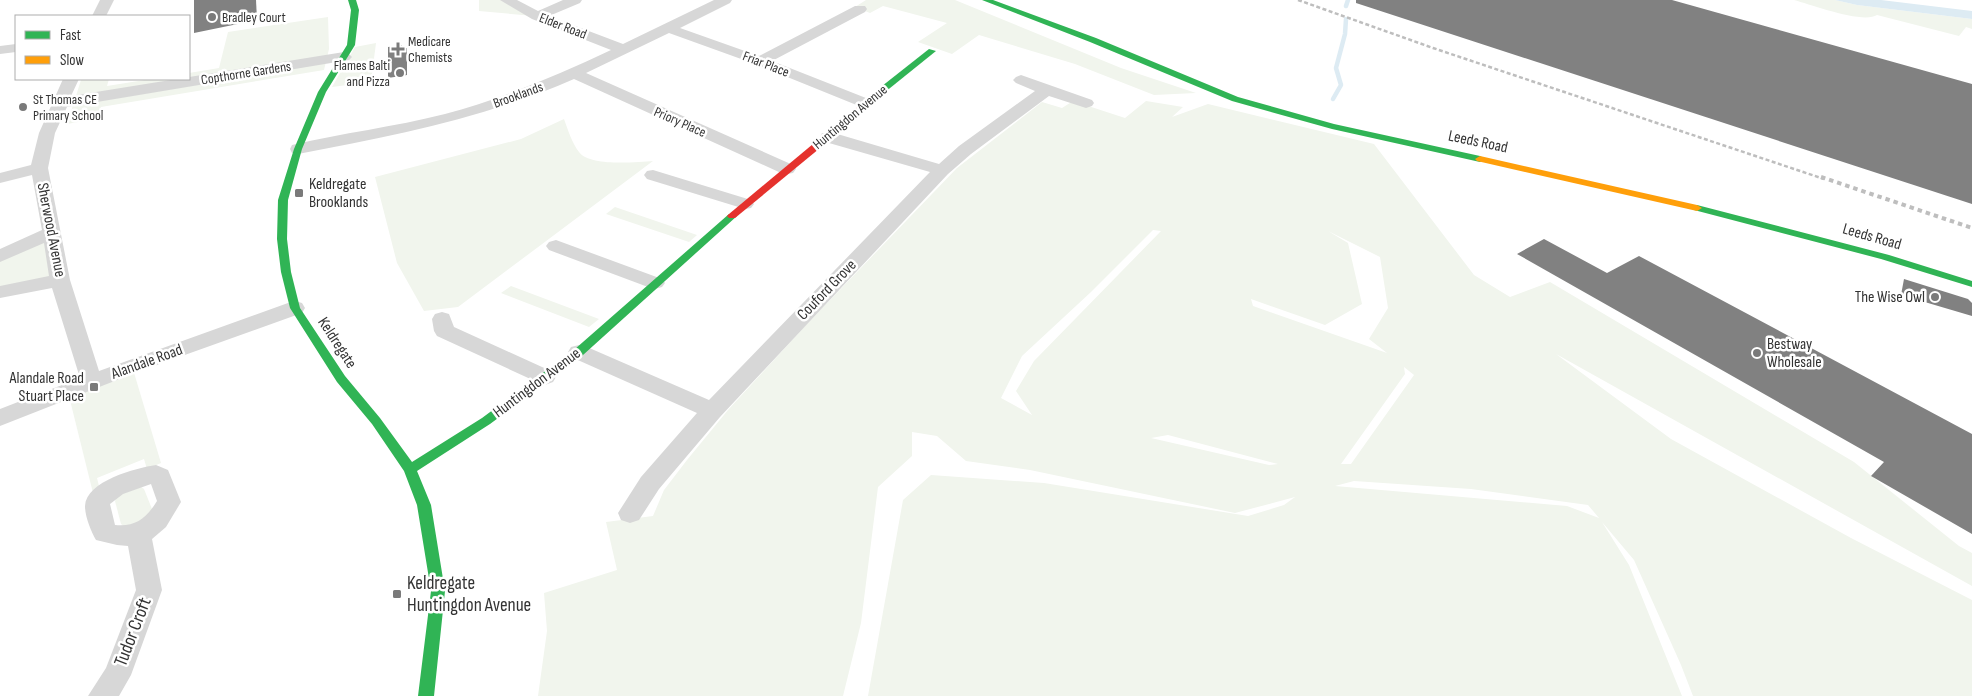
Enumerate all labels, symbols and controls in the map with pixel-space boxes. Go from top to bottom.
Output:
place label: Bradley Court [222,9,286,26]
street label: Elder Road [537,9,589,43]
marker: Bradley Court [206,11,218,23]
legend [15,15,190,80]
text: Fast [60,26,82,45]
place label: Medicare Chemists [408,33,452,66]
marker: Medicare Chemists [392,43,404,55]
street label: Friar Place [740,47,792,81]
text: Slow [60,51,84,70]
place label: Flames Balti and Pizza [334,57,390,90]
street label: Copthorne Gardens [200,58,292,88]
marker: Flames Balti and Pizza [394,67,406,79]
street label: Brooklands [491,78,545,112]
street label: Huntingdon Avenue [809,81,891,153]
place label: St Thomas CE Primary School [33,91,103,124]
marker: St Thomas CE Primary School [17,101,29,113]
street label: Priory Place [651,103,709,141]
street label: Leeds Road [1447,126,1509,158]
place label: Keldregate Brooklands [309,175,369,212]
street label: Sherwood Avenue [33,181,69,279]
marker: Keldregate Brooklands [293,187,305,199]
street label: Leeds Road [1840,220,1904,254]
street label: Couford Grove [793,256,861,324]
place label: The Wise Owl [1855,288,1925,307]
marker: The Wise Owl [1929,291,1941,303]
street label: Keldregate [313,314,361,372]
place label: Bestway Wholesale [1767,335,1822,372]
street label: Alandale Road [108,340,185,384]
street label: Huntingdon Avenue [490,344,584,422]
marker: Bestway Wholesale [1751,347,1763,359]
place label: Alandale Road Stuart Place [9,369,84,406]
marker: Alandale Road Stuart Place [88,381,100,393]
place label: Keldregate Huntingdon Avenue [407,572,531,617]
marker: Keldregate Huntingdon Avenue [391,588,403,600]
street label: Tudor Croft [109,594,157,670]

